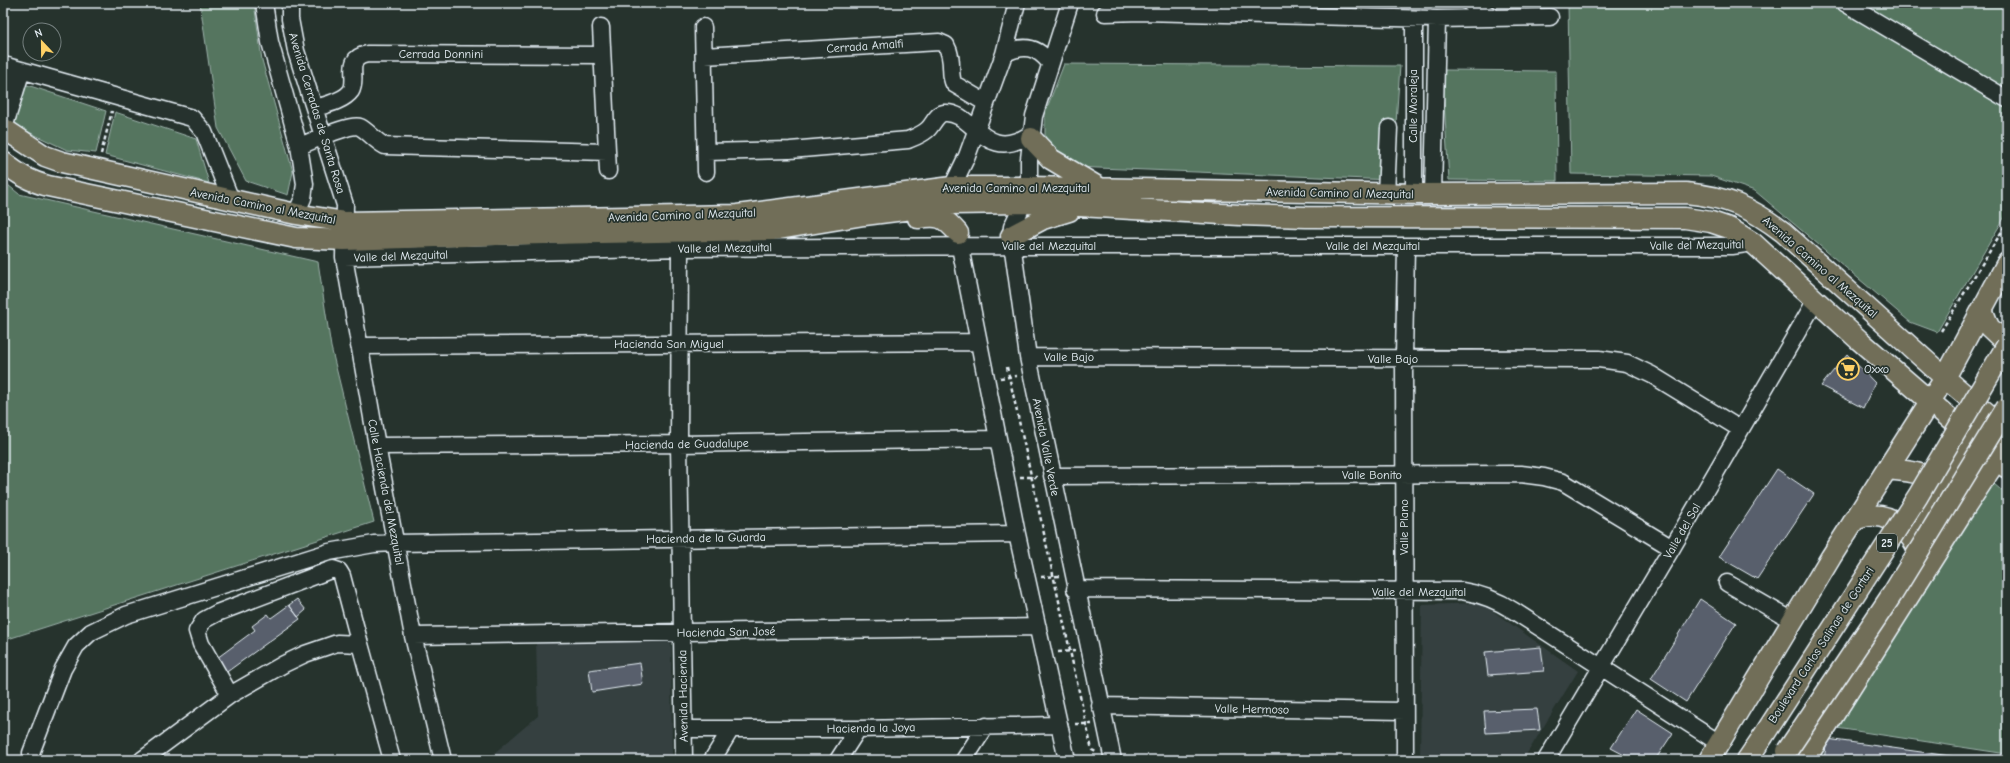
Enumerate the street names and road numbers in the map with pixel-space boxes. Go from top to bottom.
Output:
street label: Avenida Cerradas de Santa Rosa [286,31,348,195]
street label: Cerrada Amalfi [826,36,904,56]
street label: Cerrada Donnini [399,47,483,61]
street label: Calle Moraleja [1406,69,1420,143]
street label: Avenida Camino al Mezquital [942,181,1090,195]
street label: Avenida Camino al Mezquital [189,185,337,227]
street label: Avenida Camino al Mezquital [1266,185,1414,201]
street label: Avenida Camino al Mezquital [608,205,756,225]
street label: Avenida Camino al Mezquital [1760,213,1880,321]
street label: Valle del Mezquital [1650,237,1744,253]
street label: Valle del Mezquital [1002,239,1096,253]
street label: Valle del Mezquital [1326,239,1420,253]
street label: Valle del Mezquital [678,240,772,256]
street label: Valle del Mezquital [354,247,448,265]
street label: Hacienda San Miguel [614,337,724,351]
street label: Valle Bajo [1044,350,1094,364]
street label: Valle Bajo [1368,352,1418,366]
street label: Avenida Valle Verde [1030,397,1062,497]
street label: Calle Hacienda del Mezquital [365,418,407,566]
street label: Hacienda de Guadalupe [625,436,749,452]
street label: Valle Bonito [1342,468,1402,482]
street label: Valle Plano [1397,499,1411,555]
street label: Valle del Sol [1660,501,1704,561]
street label: Hacienda de la Guarda [646,530,766,546]
road number: 25 [1877,534,1897,552]
street label: Boulevard Carlos Salinas de Gortari [1765,564,1877,726]
street label: Valle del Mezquital [1372,585,1466,599]
street label: Hacienda San José [677,624,775,640]
street label: Avenida Hacienda [675,650,691,742]
street label: Valle Hermoso [1215,701,1289,717]
street label: Hacienda la Joya [827,720,915,736]

